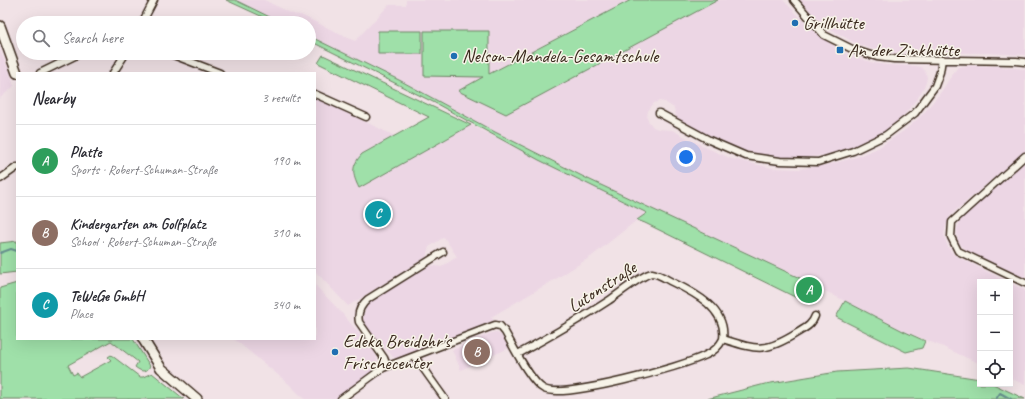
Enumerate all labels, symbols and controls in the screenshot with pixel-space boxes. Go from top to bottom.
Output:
place label: Grillhütte [803,11,866,35]
search box [16,16,316,60]
marker: Grillhütte [790,18,800,28]
icon: search [30,27,52,49]
text: Search here [62,29,123,48]
place label: An der Zinkhütte [848,38,961,62]
place label: Nelson-Mandela-Gesamtschule [462,44,660,68]
marker: An der Zinkhütte [835,45,845,55]
marker: Nelson-Mandela-Gesamtschule [449,51,459,61]
text: Nearby [32,88,75,109]
text: 3 results [262,90,300,106]
text: Platte [70,143,101,162]
your location [676,147,696,167]
text: A [42,153,48,169]
text: 190 m [272,153,300,169]
text: Sports · Robert-Schuman-Straße [70,162,217,178]
pin: C [365,199,391,229]
text: Kindergarten am Golfplatz [70,215,205,234]
text: B [42,225,48,241]
text: 310 m [272,225,300,241]
text: School · Robert-Schuman-Straße [70,234,216,250]
street label: Lutonstraße [563,255,642,318]
pin: A [796,275,822,305]
map controls [977,279,1013,387]
button: + [977,279,1013,315]
text: TeWeGe GmbH [70,287,144,306]
text: C [42,297,48,313]
text: 340 m [272,297,300,313]
text: Place [70,306,93,322]
button: − [977,315,1013,351]
place label: Edeka Breidohr's Frischecenter [343,329,453,375]
pin: B [464,337,490,367]
marker: Edeka Breidohr's Frischecenter [330,347,340,357]
button: locate [977,351,1013,387]

